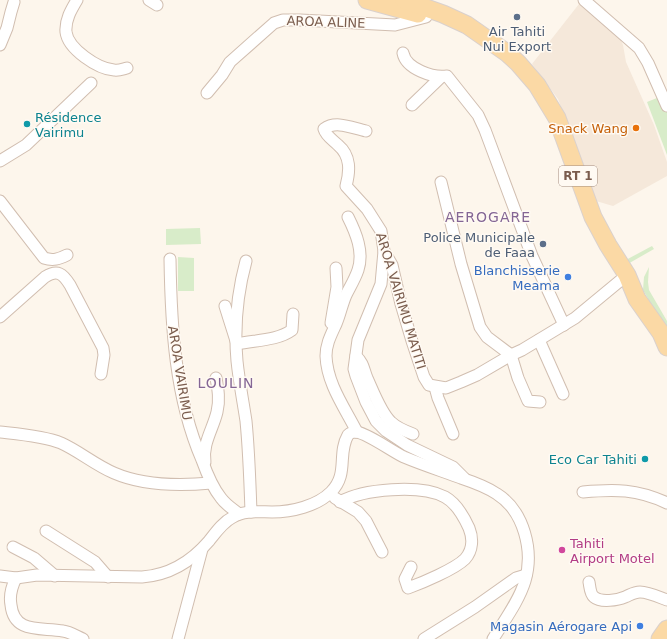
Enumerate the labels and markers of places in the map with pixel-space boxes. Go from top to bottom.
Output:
marker: Air Tahiti Nui Export [512,12,522,22]
place label: Air Tahiti Nui Export [483,24,551,54]
place label: Résidence Vairimu [35,110,101,140]
marker: Résidence Vairimu [22,119,32,129]
place label: Snack Wang [548,121,628,136]
marker: Snack Wang [631,123,641,133]
place label: Police Municipale de Faaa [423,230,535,260]
marker: Police Municipale de Faaa [538,239,548,249]
place label: Blanchisserie Meama [474,263,560,293]
marker: Blanchisserie Meama [563,272,573,282]
place label: Eco Car Tahiti [549,452,637,467]
marker: Eco Car Tahiti [640,454,650,464]
place label: Tahiti Airport Motel [569,536,655,566]
marker: Tahiti Airport Motel [557,545,567,555]
place label: Magasin Aérogare Api [490,619,632,634]
marker: Magasin Aérogare Api [635,621,645,631]

